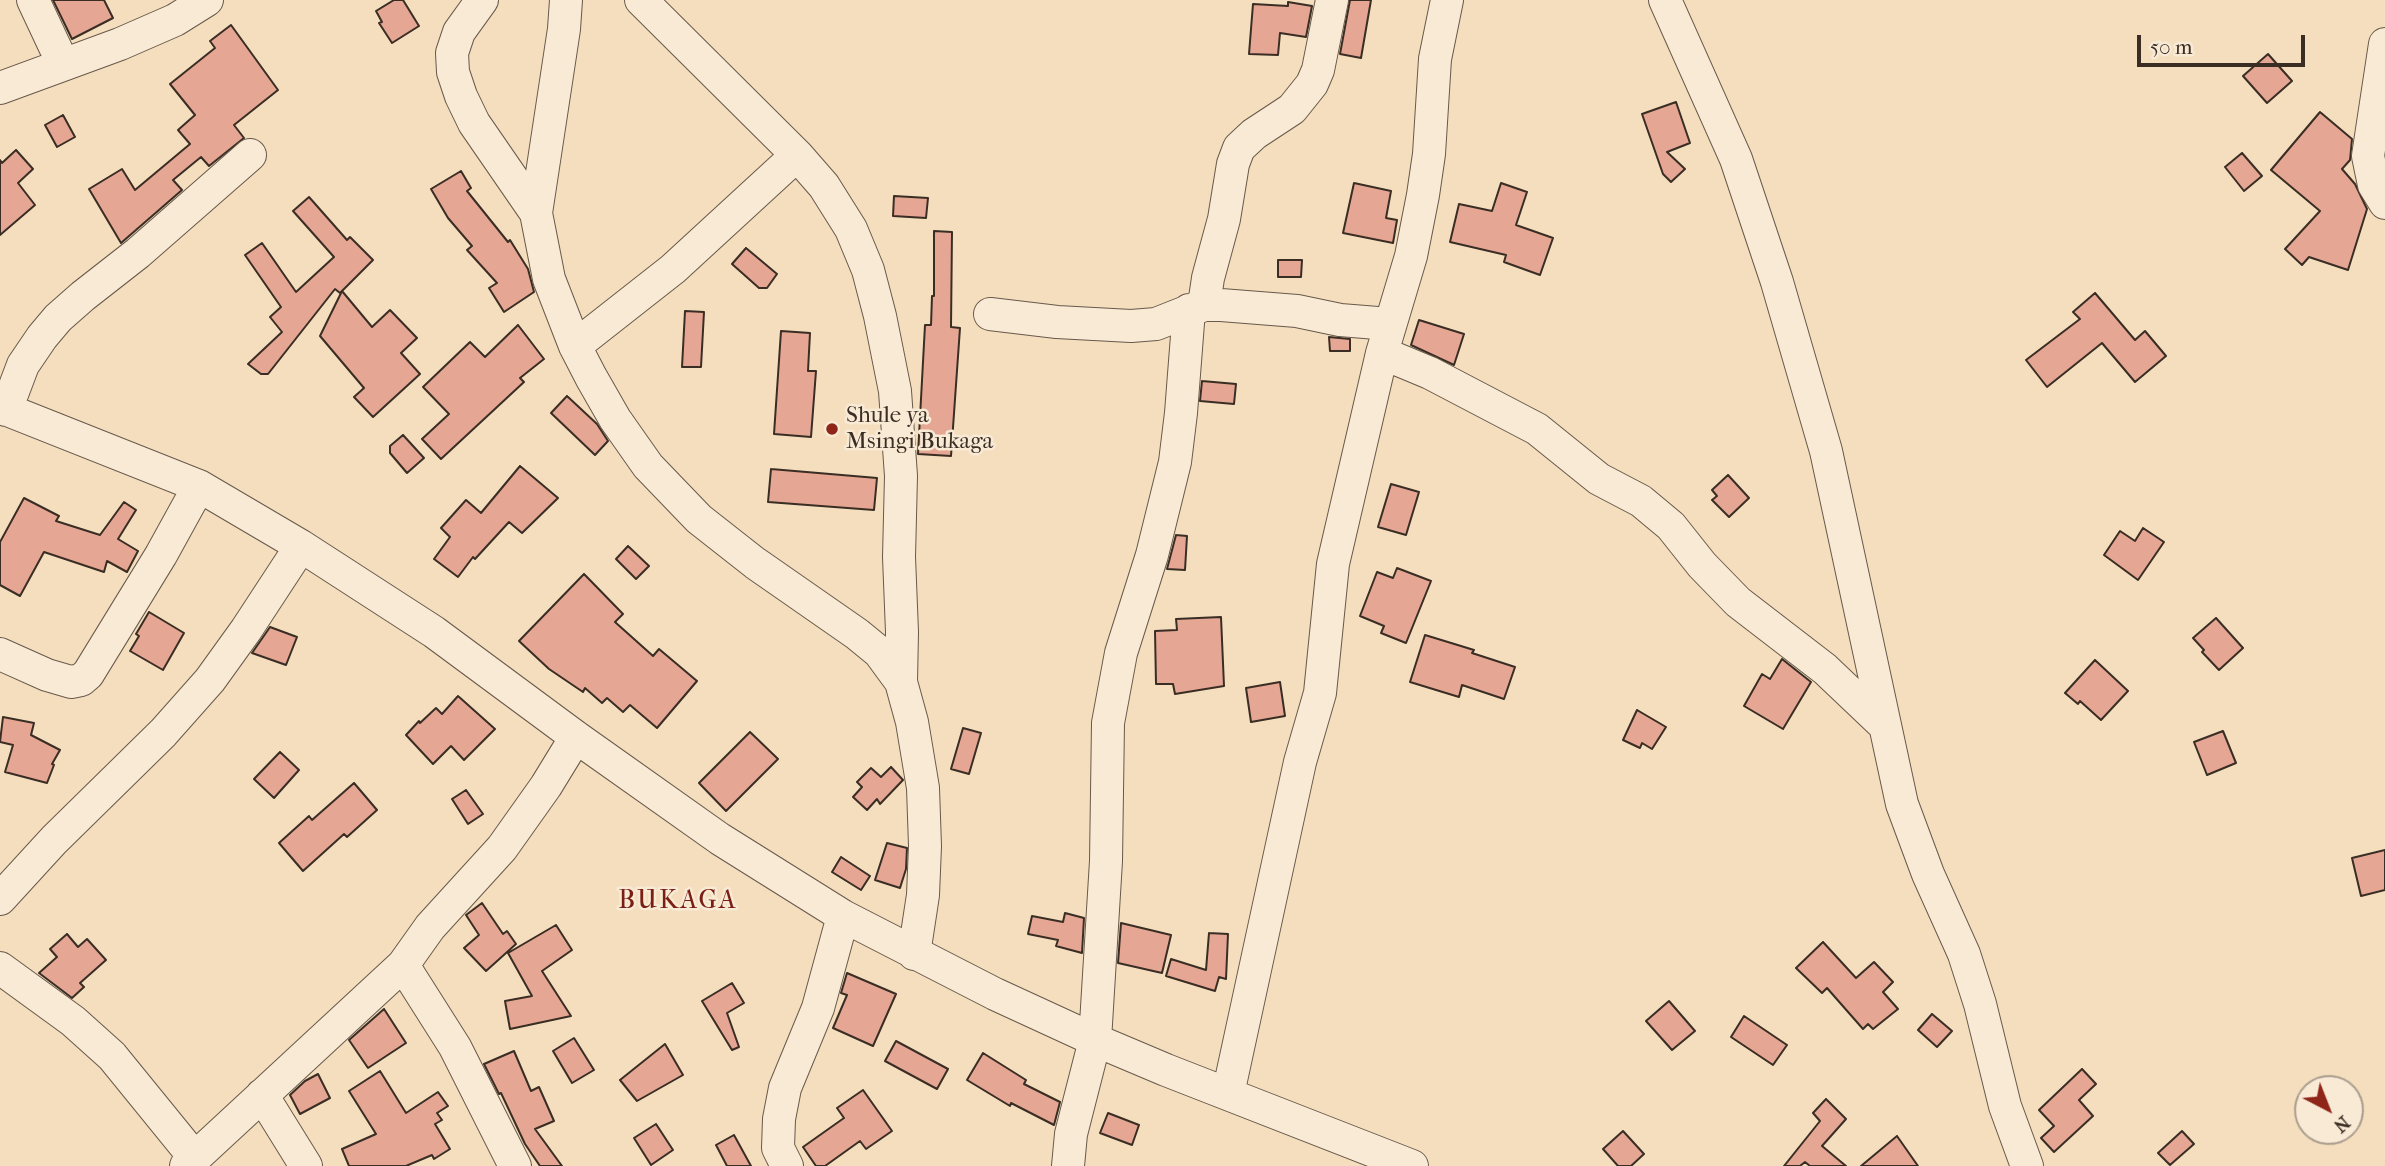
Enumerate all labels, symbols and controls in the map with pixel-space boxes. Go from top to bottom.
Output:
scale bar [2140,21,2308,65]
text: 50 m [2150,35,2193,59]
place label: Shule ya Msingi Bukaga [846,402,993,456]
marker: Shule ya Msingi Bukaga [824,421,840,437]
district label: BUKAGA [619,886,737,918]
north arrow [2294,1075,2364,1145]
text: N [2329,1111,2354,1137]

